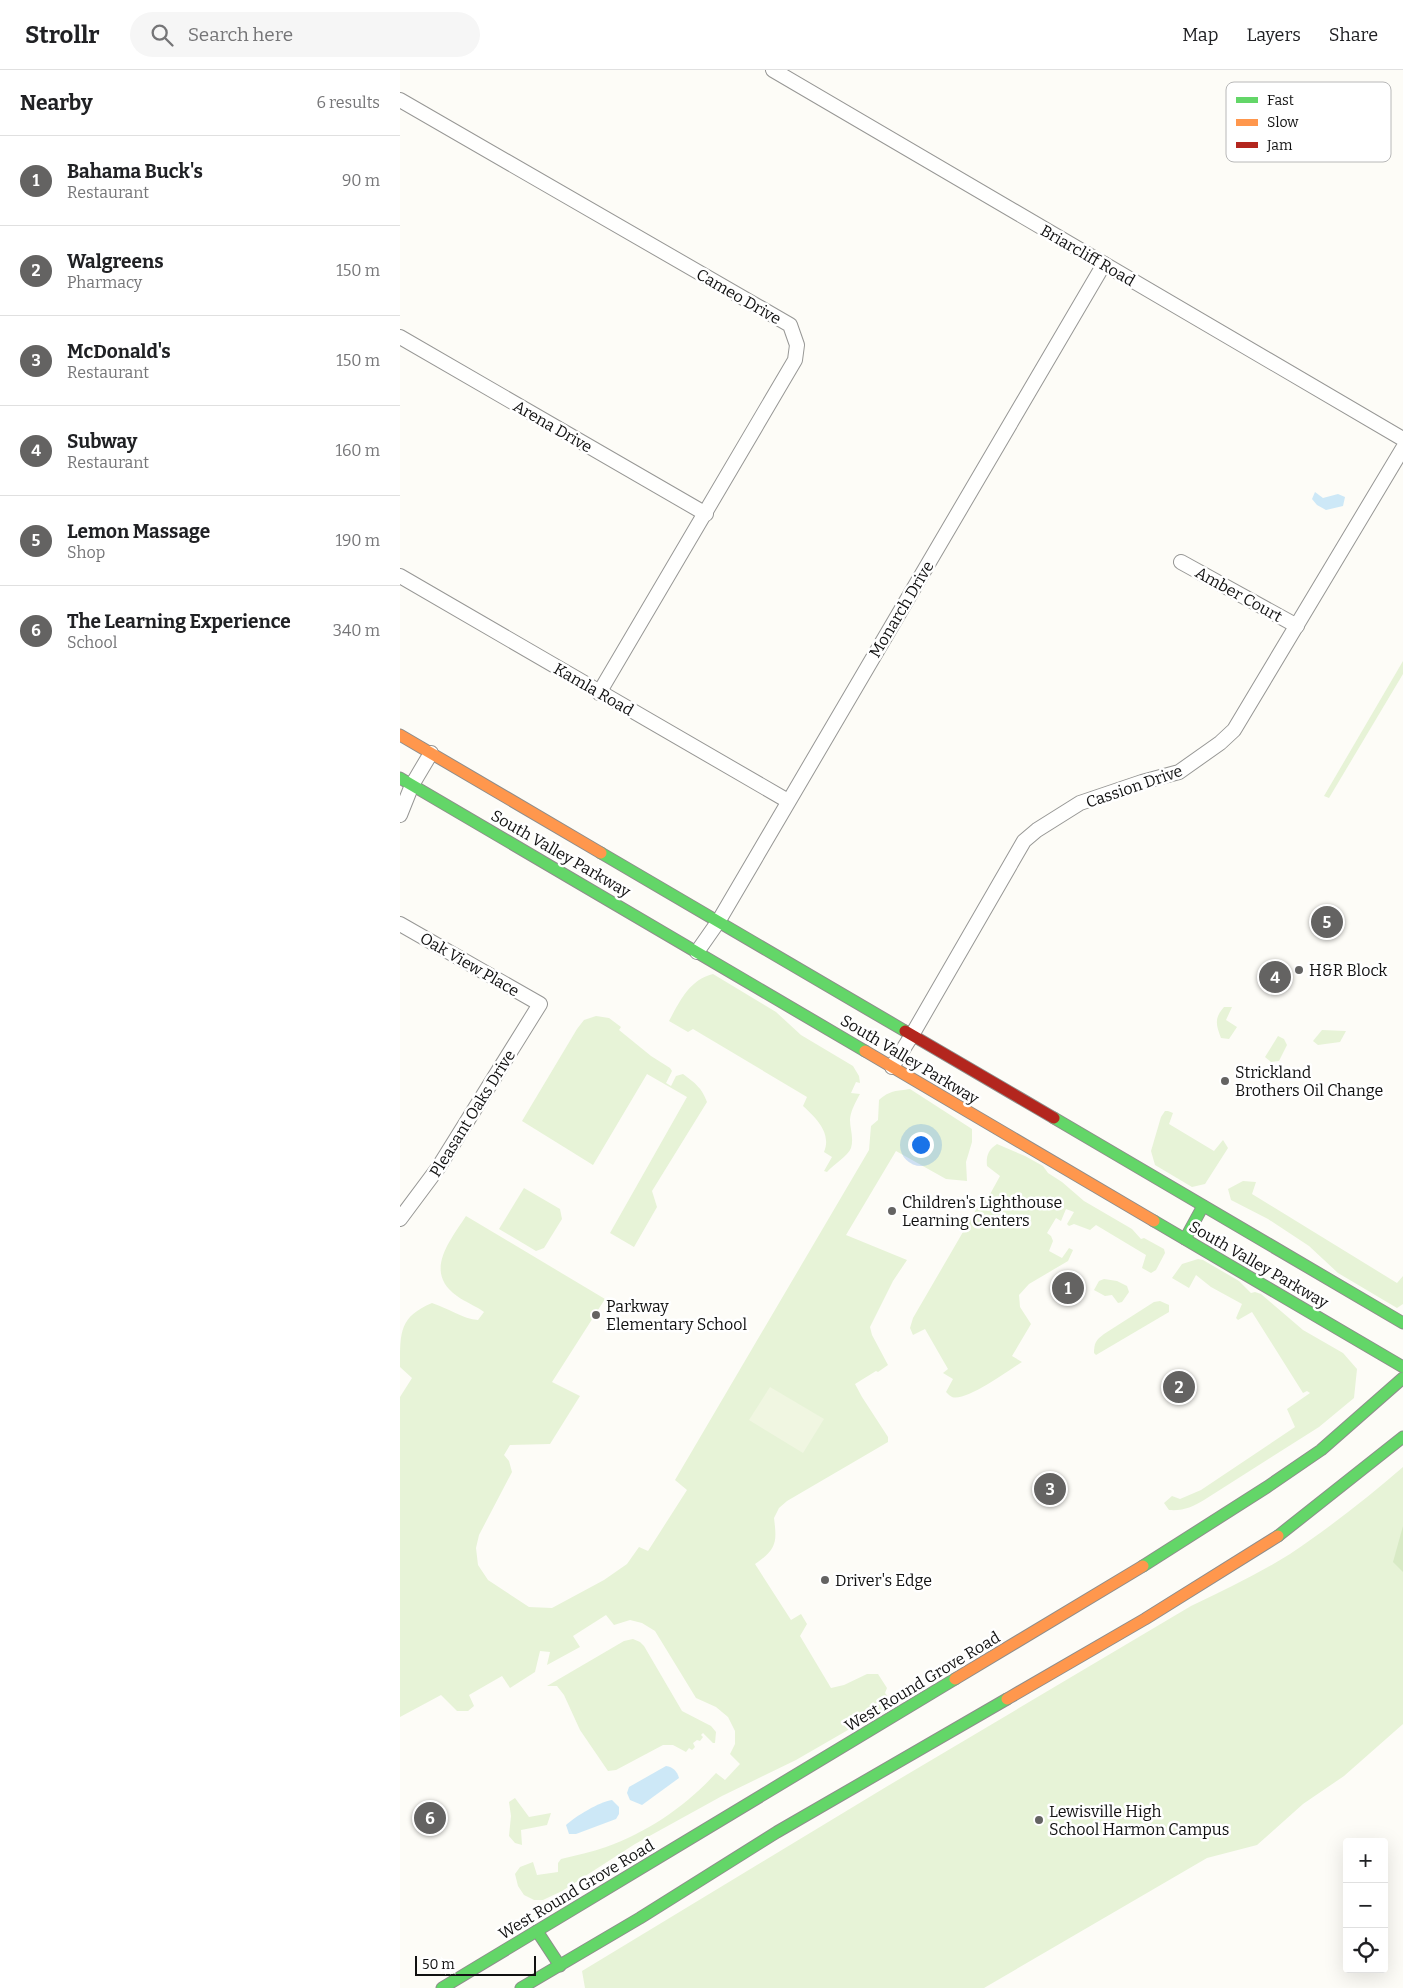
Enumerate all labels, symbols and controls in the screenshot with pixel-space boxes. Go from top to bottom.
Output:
search box [130,12,480,57]
text: Strollr [25,21,100,49]
icon: search [148,21,176,49]
text: Search here [188,23,293,46]
text: Map [1182,24,1218,46]
text: Layers [1246,24,1301,46]
text: Share [1329,24,1378,46]
legend [1226,82,1391,162]
text: Nearby [20,90,93,116]
text: Fast [1267,92,1294,109]
text: 6 results [317,93,380,112]
text: Slow [1267,114,1299,131]
text: Jam [1266,137,1293,154]
text: Bahama Buck's [67,160,203,183]
text: 1 [33,171,39,190]
text: 90 m [342,171,380,190]
text: Restaurant [67,183,149,202]
street label: Briarcliff Road [1037,221,1139,290]
text: Walgreens [67,250,164,273]
text: 2 [31,261,41,280]
text: 150 m [336,261,380,280]
street label: Cameo Drive [693,265,784,328]
text: Pharmacy [67,273,142,292]
text: McDonald's [67,340,171,363]
text: 3 [31,351,41,370]
text: 150 m [336,351,380,370]
text: Restaurant [67,363,149,382]
street label: Arena Drive [510,396,596,457]
text: Subway [67,430,137,453]
text: 4 [31,441,41,460]
text: 160 m [335,441,380,460]
text: Restaurant [67,453,149,472]
text: Lemon Massage [67,520,210,543]
text: 5 [32,531,40,550]
text: 190 m [335,531,380,550]
text: Shop [67,543,105,562]
street label: Monarch Drive [865,558,938,661]
street label: Amber Court [1192,563,1286,626]
text: The Learning Experience [67,610,291,633]
text: 6 [31,621,41,640]
text: 340 m [333,621,380,640]
text: School [67,633,117,652]
street label: Kamla Road [551,659,637,720]
street label: Cassion Drive [1083,761,1185,812]
street label: South Valley Parkway [488,806,634,901]
pin: 5 [1311,903,1343,941]
street label: Oak View Place [417,928,523,1000]
pin: 4 [1259,958,1291,996]
place label: H&R Block [1309,961,1387,980]
marker: H&R Block [1293,964,1305,976]
street label: South Valley Parkway [837,1011,983,1108]
street label: Pleasant Oaks Drive [426,1046,519,1180]
place label: Strickland Brothers Oil Change [1235,1063,1383,1100]
marker: Strickland Brothers Oil Change [1219,1075,1231,1087]
your location [908,1132,934,1158]
place label: Children's Lighthouse Learning Centers [902,1193,1062,1230]
marker: Children's Lighthouse Learning Centers [886,1205,898,1217]
street label: South Valley Parkway [1186,1217,1332,1312]
pin: 1 [1052,1269,1084,1307]
place label: Parkway Elementary School [606,1297,747,1334]
marker: Parkway Elementary School [590,1309,602,1321]
pin: 2 [1163,1368,1195,1406]
pin: 3 [1034,1470,1066,1508]
place label: Driver's Edge [835,1571,932,1590]
marker: Driver's Edge [819,1574,831,1586]
street label: West Round Grove Road [841,1627,1004,1735]
pin: 6 [414,1799,446,1837]
place label: Lewisville High School Harmon Campus [1049,1802,1229,1839]
marker: Lewisville High School Harmon Campus [1033,1814,1045,1826]
street label: West Round Grove Road [495,1835,658,1943]
map controls [1343,1838,1388,1973]
button: + [1343,1838,1388,1883]
button: − [1343,1883,1388,1928]
button: locate [1343,1928,1388,1973]
scale bar [415,1953,536,1976]
text: 50 m [422,1956,455,1973]

